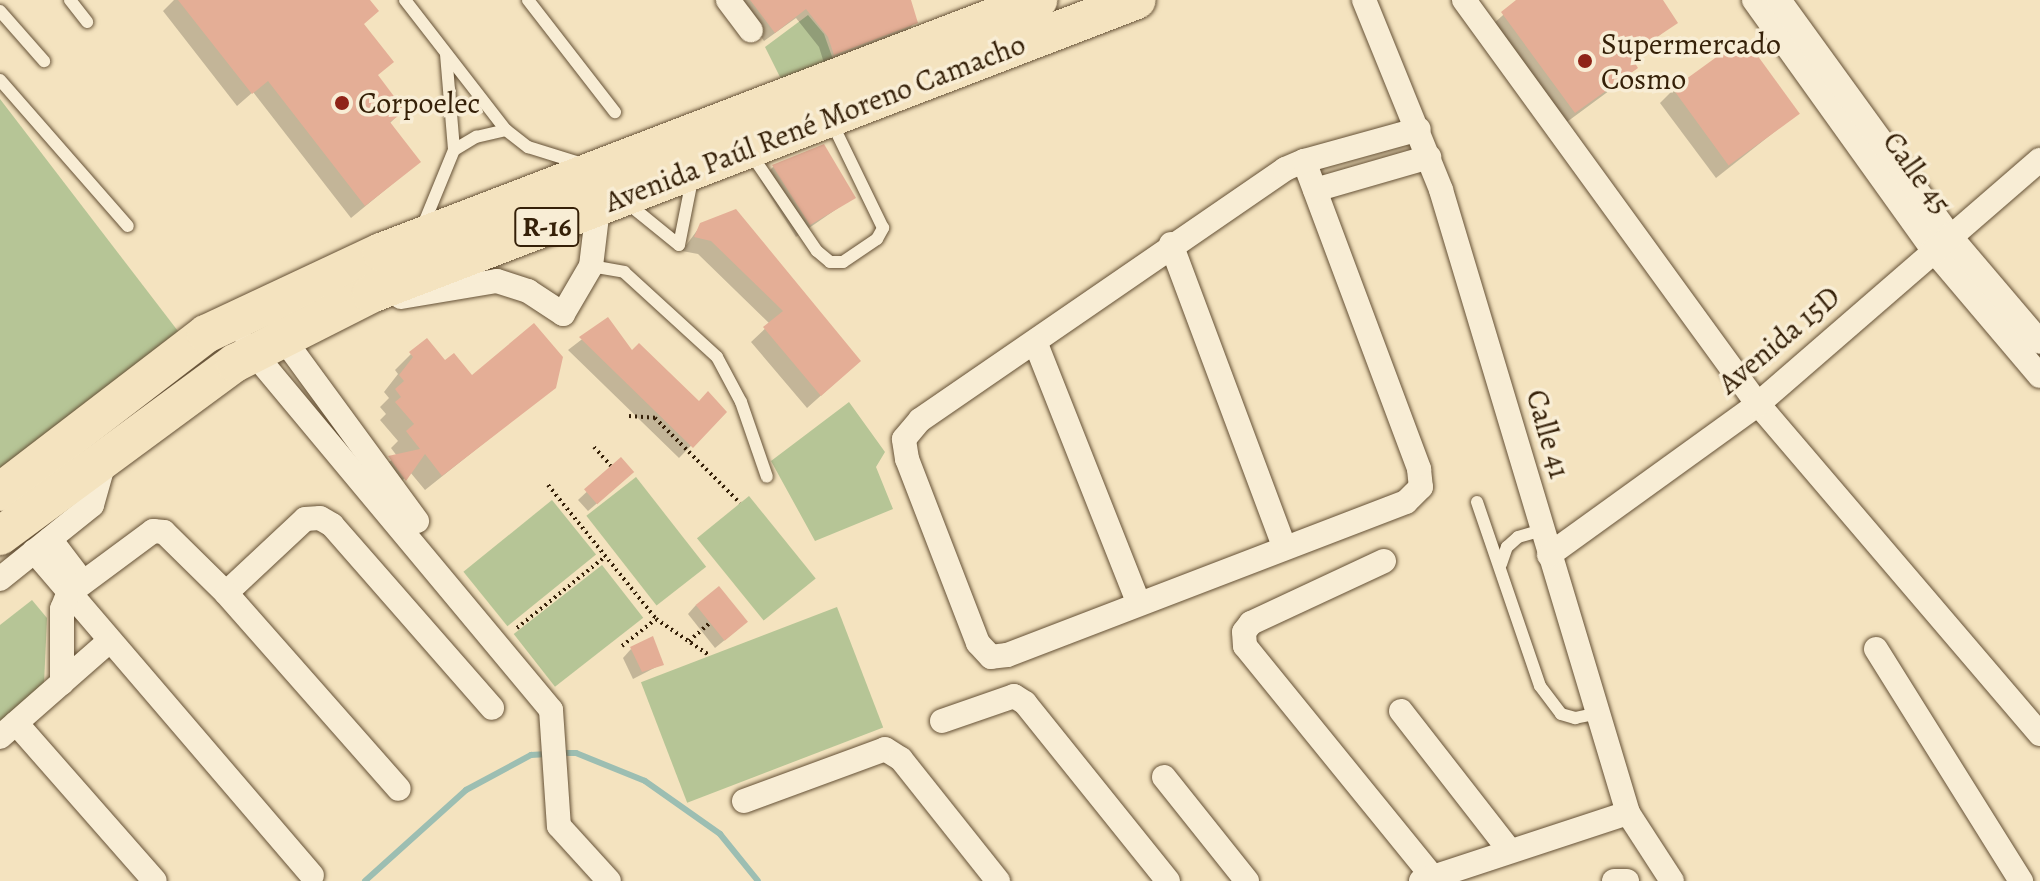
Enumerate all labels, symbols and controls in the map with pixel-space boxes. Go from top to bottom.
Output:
street label: Avenida Paúl René Moreno Camacho [600,26,1030,220]
place label: Supermercado Cosmo [1601,26,1781,96]
marker: Supermercado Cosmo [1576,52,1594,70]
place label: Corpoelec [358,85,480,121]
marker: Corpoelec [333,94,351,112]
street label: Calle 45 [1875,125,1959,221]
road number: R-16 [513,203,581,251]
street label: Avenida 15D [1711,279,1847,401]
street label: Calle 41 [1518,385,1578,483]

